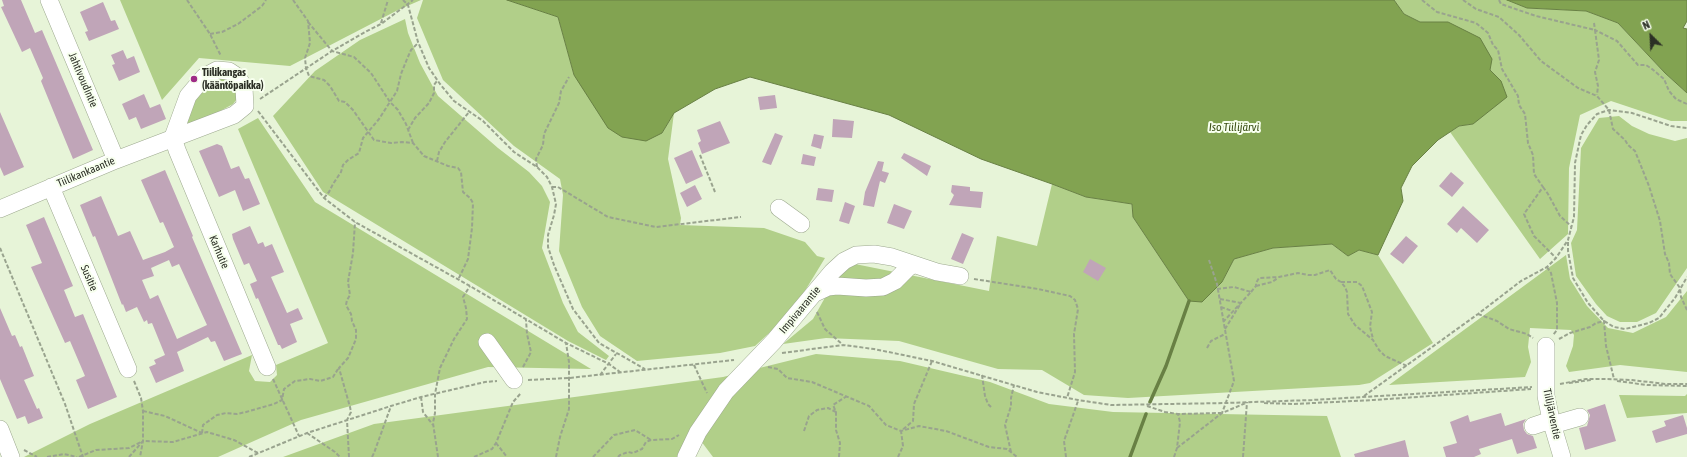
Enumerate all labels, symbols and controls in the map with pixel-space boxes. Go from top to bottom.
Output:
north arrow [1631,16,1671,56]
text: N [1641,18,1652,32]
street label: Jahtivoudintie [66,51,100,109]
place label: Tiilikangas (kääntöpaikka) [202,66,264,92]
marker: Tiilikangas (kääntöpaikka) [189,74,199,84]
water label: Iso Tiilijärvi [1209,120,1259,134]
street label: Tiilikankaantie [55,154,117,190]
street label: Karhutie [206,233,232,271]
street label: Susitie [78,263,100,293]
street label: Impivaarantie [777,284,823,336]
street label: Tiilijärventie [1540,387,1564,441]

